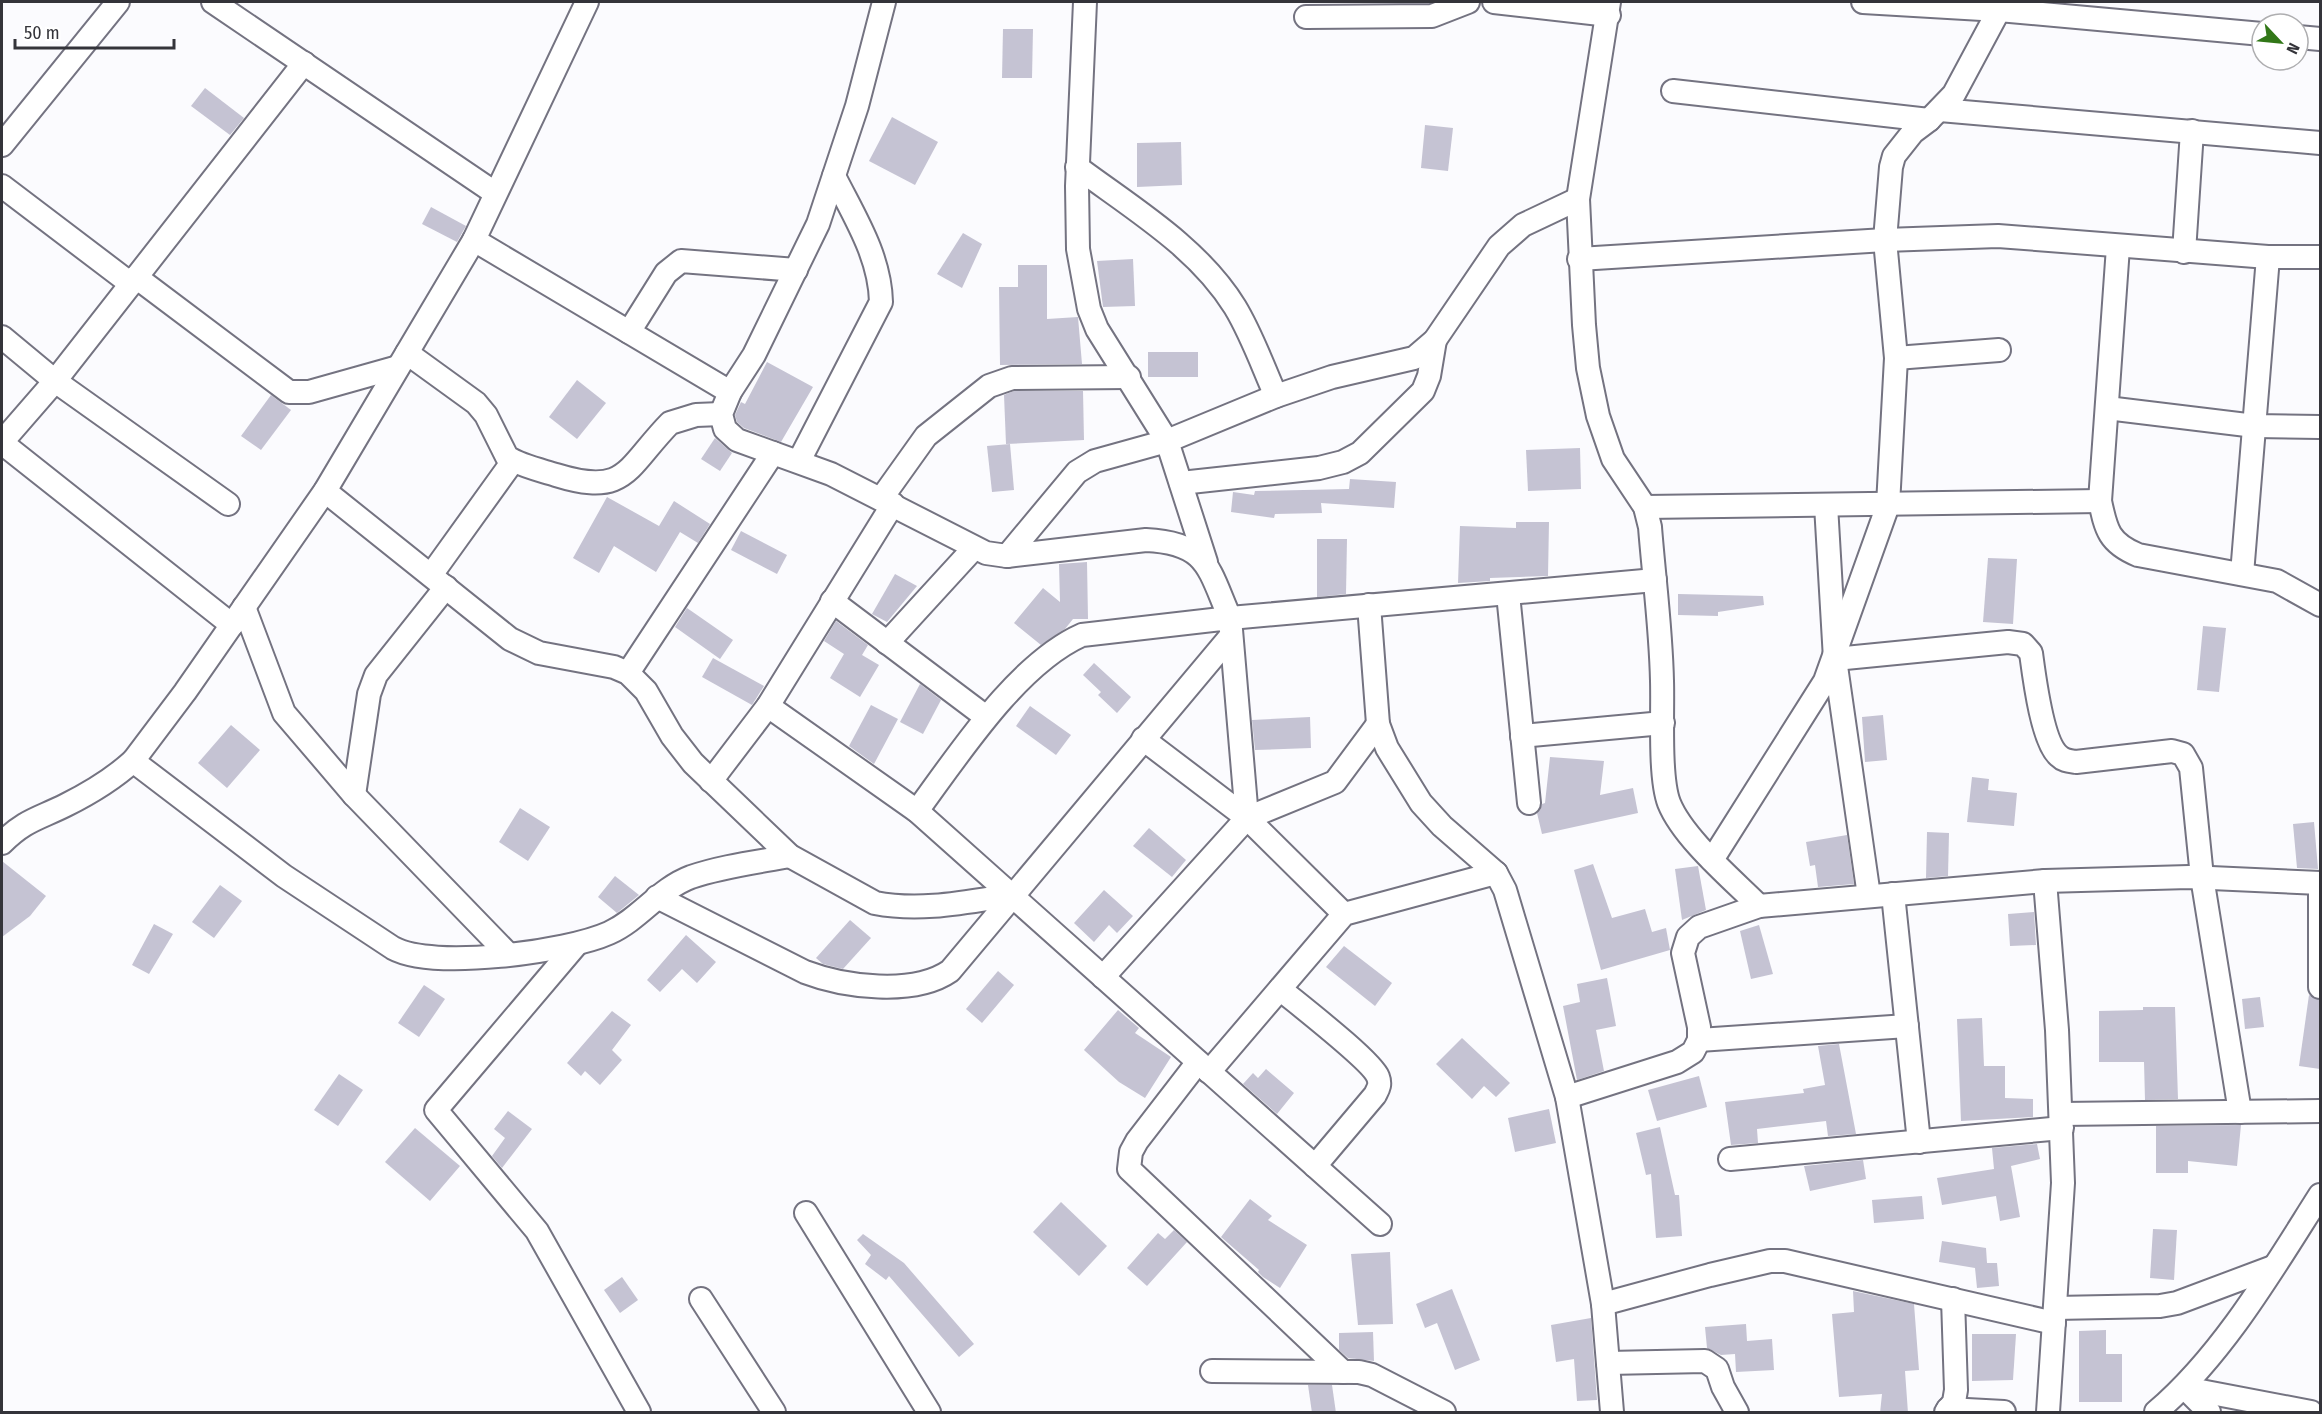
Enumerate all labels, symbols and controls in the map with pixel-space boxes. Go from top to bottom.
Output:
scale bar [15,12,174,50]
north arrow [2250,12,2310,72]
text: 50 m [24,22,60,44]
text: N [2282,40,2304,57]

